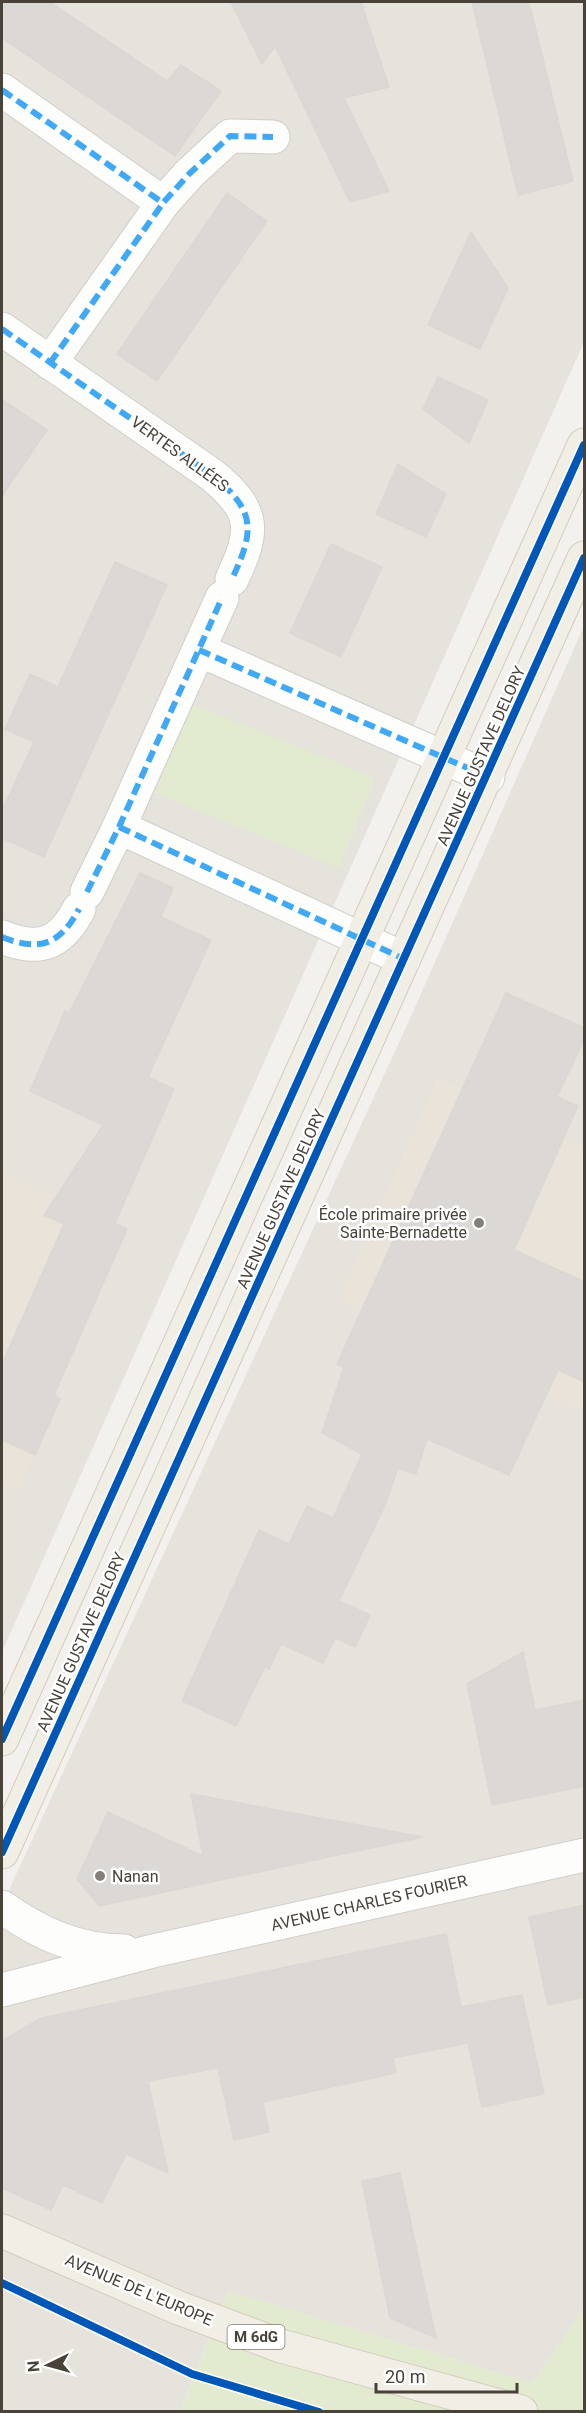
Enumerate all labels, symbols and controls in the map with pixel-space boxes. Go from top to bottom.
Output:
street label: VERTES ALLÉES [127,412,233,496]
street label: AVENUE GUSTAVE DELORY [433,663,529,849]
street label: AVENUE GUSTAVE DELORY [233,1106,329,1292]
place label: École primaire privée Sainte-Bernadette [319,1205,467,1242]
marker: École primaire privée Sainte-Bernadette [472,1216,486,1230]
street label: AVENUE GUSTAVE DELORY [33,1549,129,1735]
place label: Nanan [112,1867,159,1886]
marker: Nanan [93,1869,107,1883]
street label: AVENUE CHARLES FOURIER [269,1871,469,1935]
street label: AVENUE DE L'EUROPE [62,2250,216,2330]
road number: M 6dG [228,2325,284,2349]
north arrow [18,2335,78,2395]
scale bar [376,2356,517,2394]
text: N [24,2360,44,2373]
text: 20 m [385,2366,425,2387]

